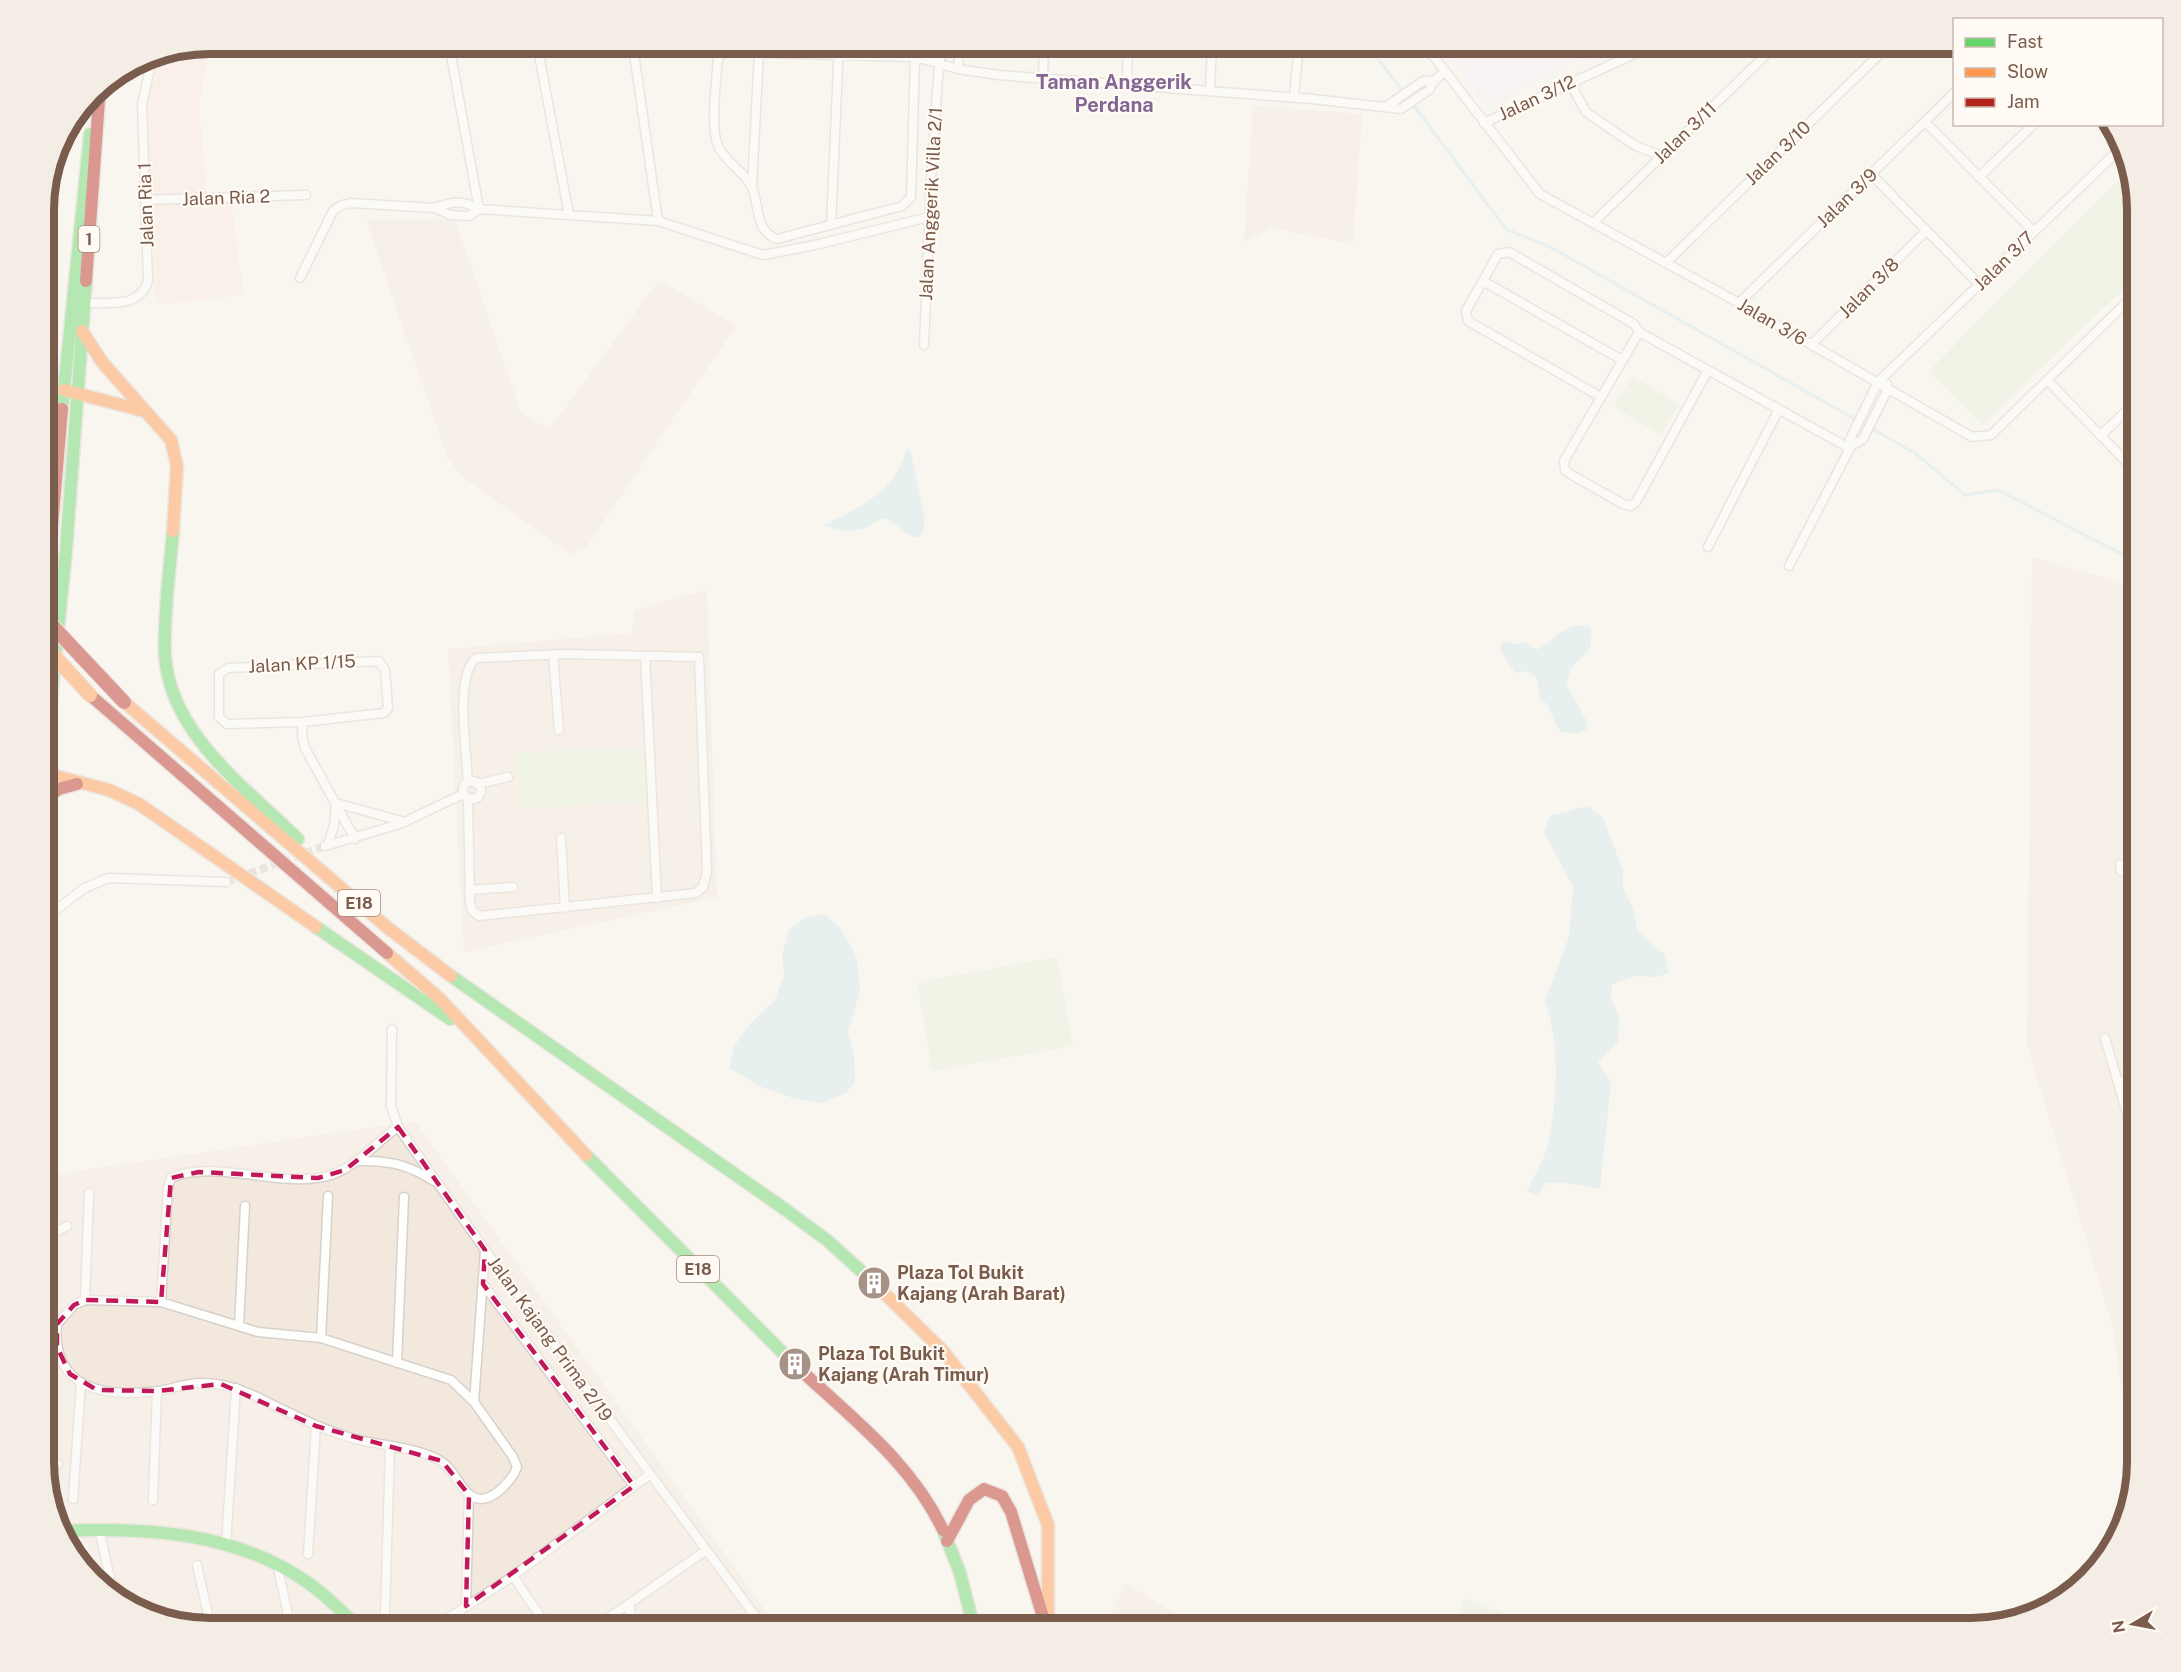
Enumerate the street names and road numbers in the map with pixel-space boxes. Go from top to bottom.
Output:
street label: Jalan 3/12 [1495,71,1579,125]
street label: Jalan 3/11 [1649,98,1720,168]
street label: Jalan Anggerik Villa 2/1 [915,107,946,301]
street label: Jalan 3/10 [1740,116,1815,189]
street label: Jalan Ria 1 [134,162,157,248]
street label: Jalan 3/9 [1812,164,1881,232]
street label: Jalan Ria 2 [181,185,271,210]
road number: 1 [78,226,100,252]
street label: Jalan 3/7 [1969,227,2038,294]
street label: Jalan 3/8 [1834,253,1903,322]
street label: Jalan 3/6 [1734,294,1810,350]
street label: Jalan KP 1/15 [248,650,356,677]
road number: E18 [338,890,380,916]
street label: Jalan Kajang Prima 2/19 [484,1252,617,1425]
road number: E18 [677,1256,719,1282]

